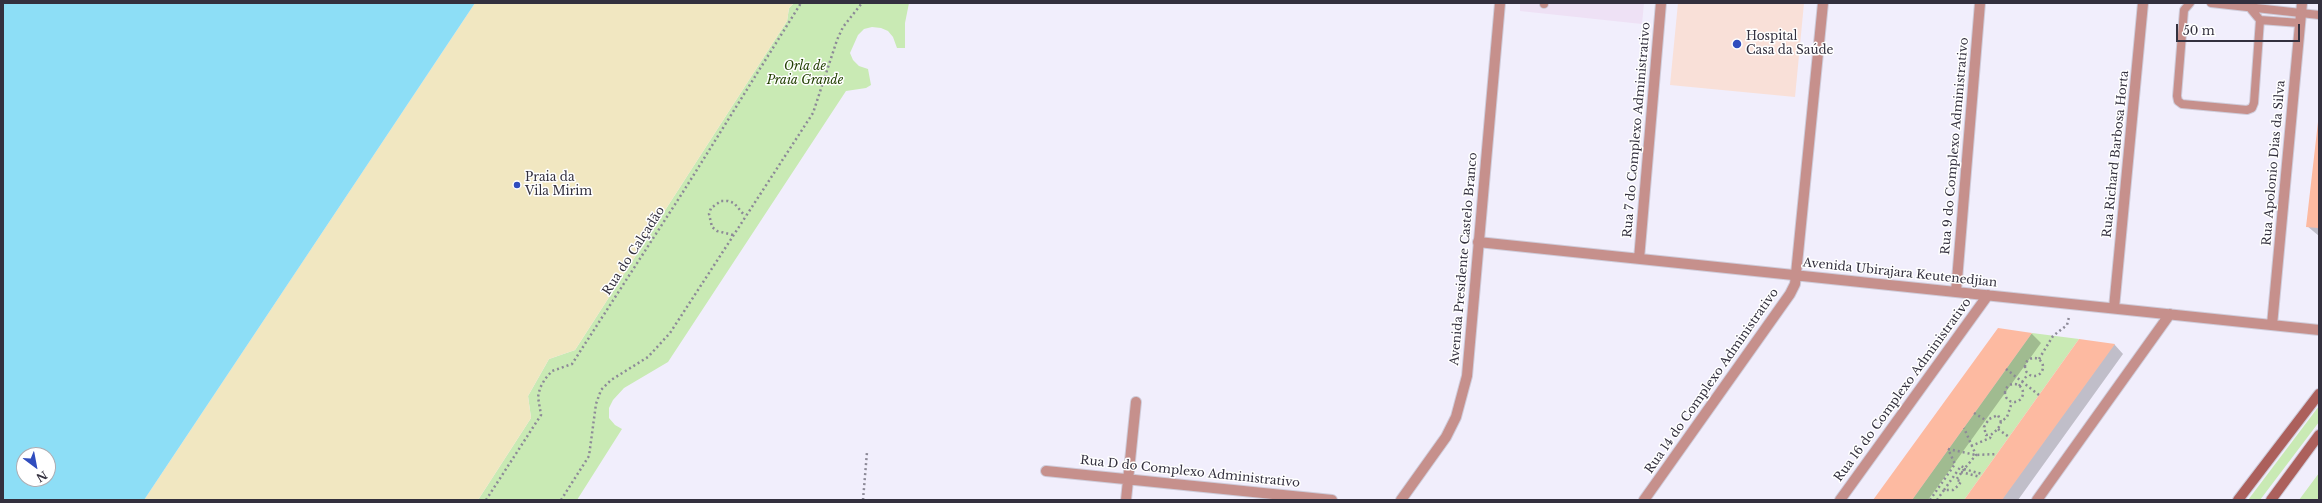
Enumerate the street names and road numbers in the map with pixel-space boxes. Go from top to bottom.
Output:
street label: Rua 7 do Complexo Administrativo [1620,22,1654,238]
street label: Rua 9 do Complexo Administrativo [1938,37,1972,255]
street label: Rua Richard Barbosa Horta [2100,70,2132,238]
street label: Rua Apolonio Dias da Silva [2260,80,2288,246]
street label: Avenida Presidente Castelo Branco [1448,152,1480,366]
street label: Rua do Calçadão [600,204,668,298]
street label: Avenida Ubirajara Keutenedjian [1802,256,1998,290]
street label: Rua 14 do Complexo Administrativo [1642,286,1782,476]
street label: Rua 16 do Complexo Administrativo [1832,295,1974,485]
street label: Rua D do Complexo Administrativo [1079,453,1301,491]

